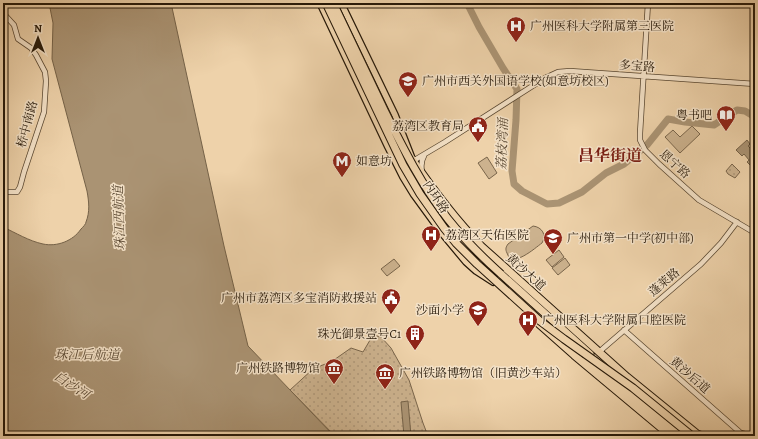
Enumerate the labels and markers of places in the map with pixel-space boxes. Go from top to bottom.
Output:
hospital icon: 广州医科大学附属第三医院 [505,15,527,43]
place label: 广州医科大学附属第三医院 [530,18,674,34]
school or university icon: 广州市西关外国语学校(如意坊校区) [397,70,419,98]
place label: 广州市西关外国语学校(如意坊校区) [422,73,609,89]
library icon: 粤书吧 [715,104,737,132]
place label: 粤书吧 [676,107,712,123]
public building icon: 荔湾区教育局 [467,115,489,143]
place label: 荔湾区教育局 [392,118,464,134]
metro station icon: 如意坊 [331,150,353,178]
place label: 如意坊 [356,153,392,169]
hospital icon: 荔湾区天佑医院 [420,224,442,252]
place label: 荔湾区天佑医院 [445,227,529,243]
school or university icon: 广州市第一中学(初中部) [542,227,564,255]
place label: 广州市第一中学(初中部) [567,230,694,246]
public building icon: 广州市荔湾区多宝消防救援站 [380,287,402,315]
place label: 广州市荔湾区多宝消防救援站 [221,290,377,306]
school or university icon: 沙面小学 [467,299,489,327]
place label: 沙面小学 [416,302,464,318]
hospital icon: 广州医科大学附属口腔医院 [517,309,539,337]
place label: 广州医科大学附属口腔医院 [542,312,686,328]
building icon: 珠光御景壹号C1 [404,323,426,351]
place label: 珠光御景壹号C1 [317,326,401,342]
museum icon: 广州铁路博物馆 [323,357,345,385]
place label: 广州铁路博物馆 [236,360,320,376]
museum icon: 广州铁路博物馆（旧黄沙车站） [374,362,396,390]
place label: 广州铁路博物馆（旧黄沙车站） [399,365,567,381]

